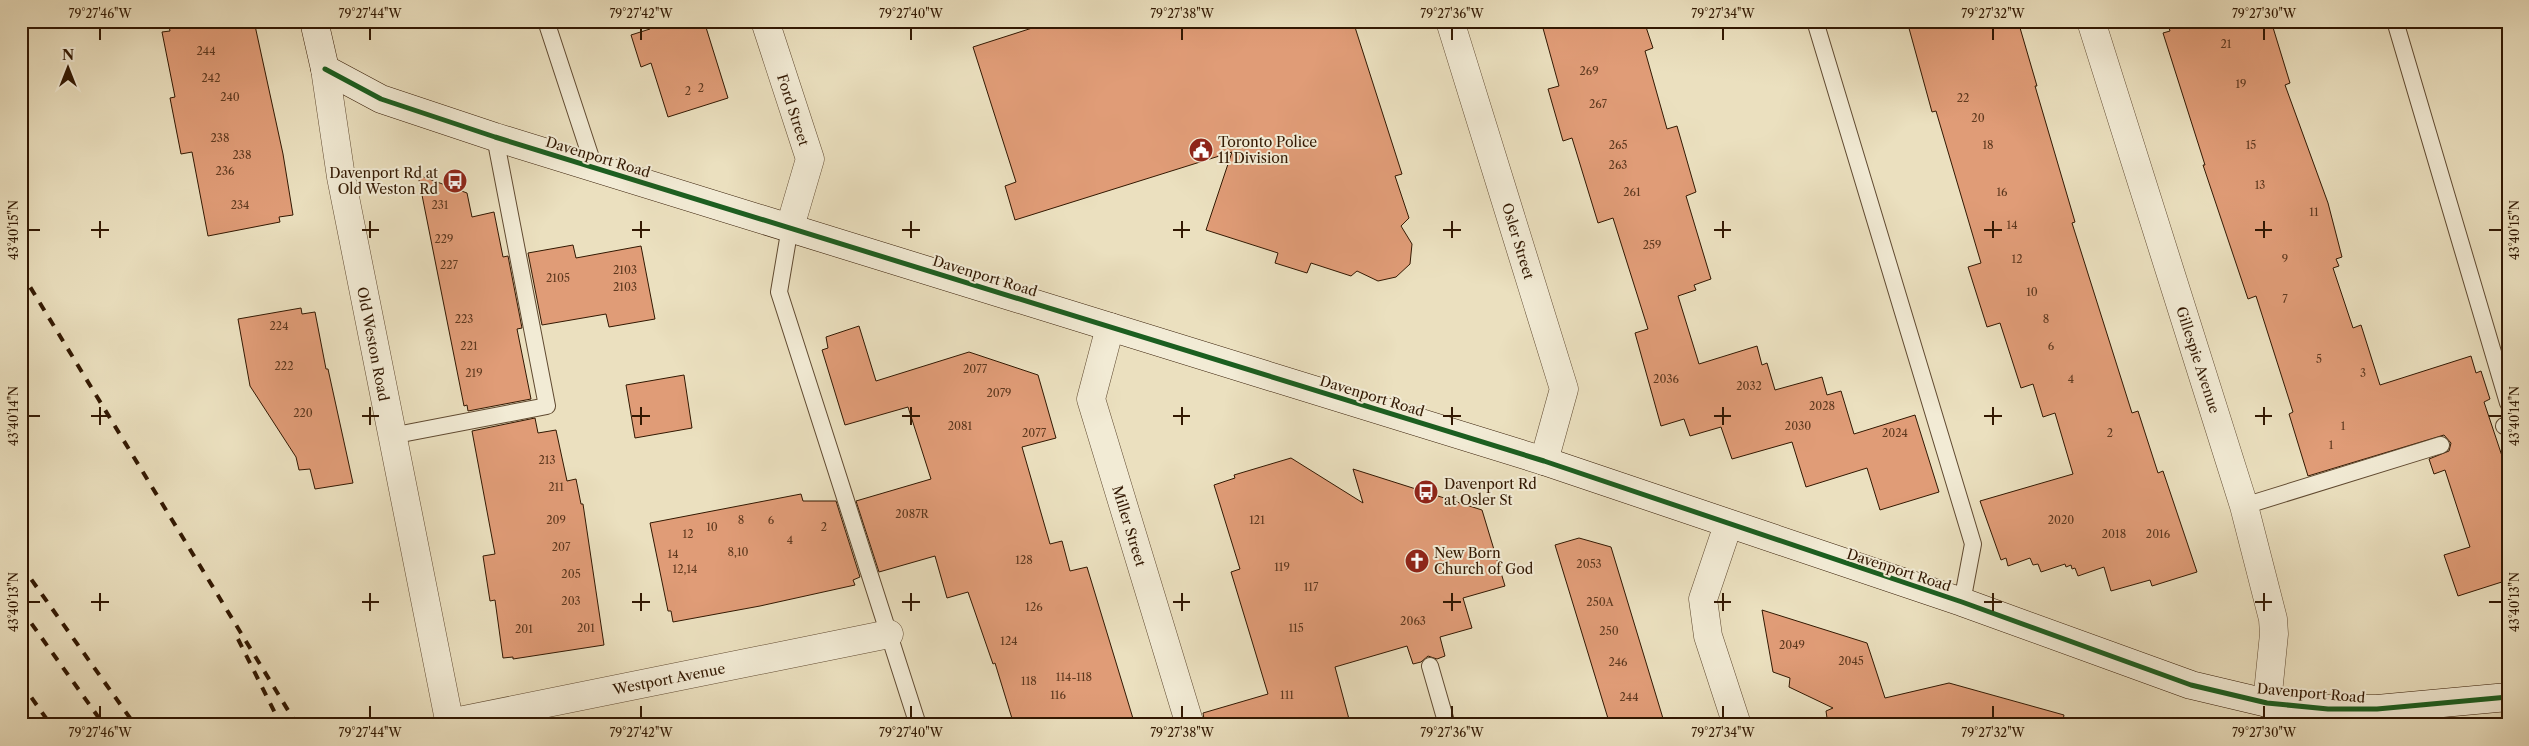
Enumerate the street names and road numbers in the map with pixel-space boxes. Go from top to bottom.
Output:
street label: Ford Street [773,72,813,148]
street label: Davenport Road [543,133,653,182]
street label: Osler Street [1498,201,1538,281]
street label: Davenport Road [930,252,1040,301]
street label: Old Weston Road [353,285,393,403]
street label: Gillespie Avenue [2172,304,2224,416]
street label: Davenport Road [1317,372,1427,421]
street label: Miller Street [1108,483,1150,569]
street label: Davenport Road [1845,545,1954,595]
street label: Westport Avenue [610,659,727,699]
street label: Davenport Road [2256,679,2366,707]

